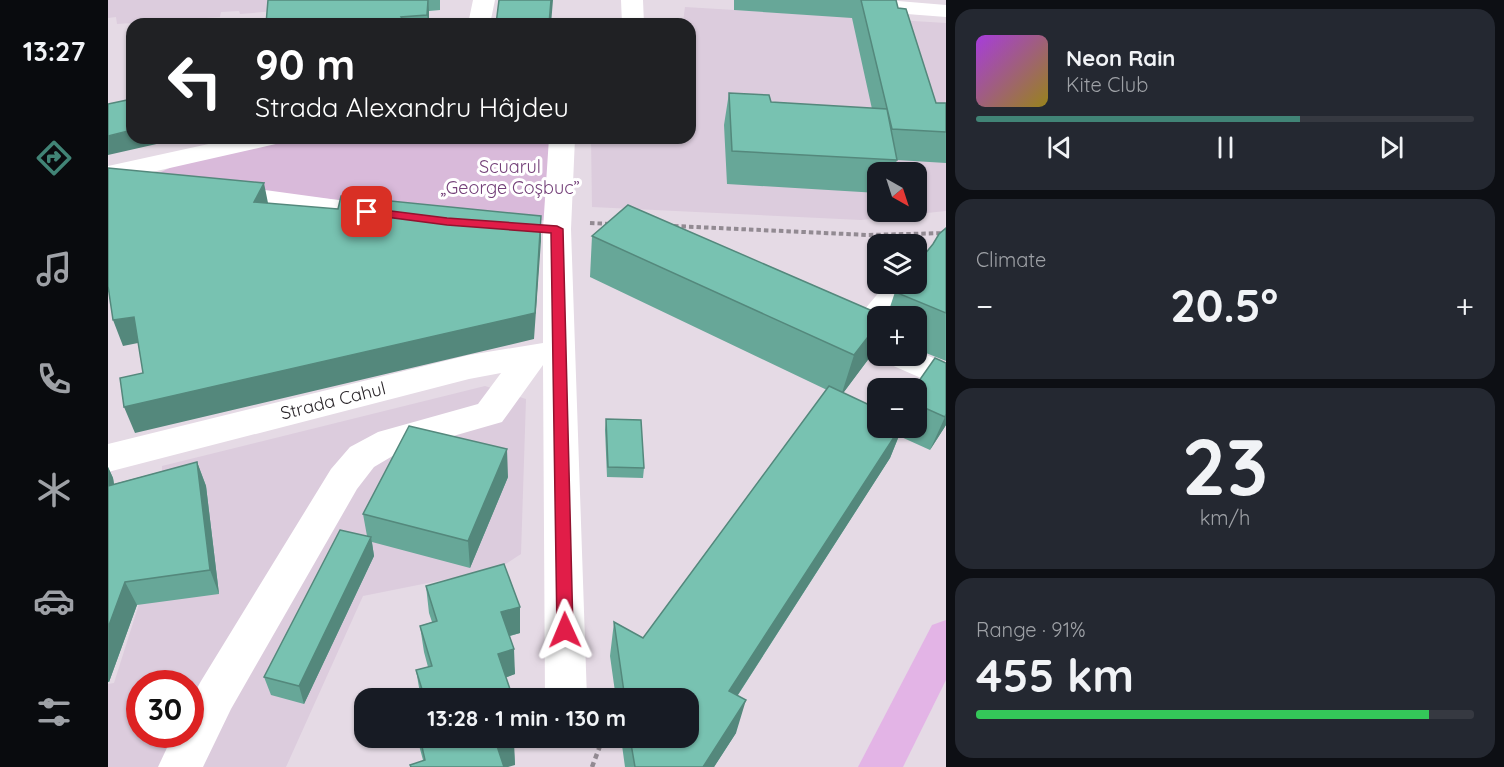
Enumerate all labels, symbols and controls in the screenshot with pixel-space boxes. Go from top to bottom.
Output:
text: 13:27 [23,34,85,68]
text: 90 m [255,38,355,91]
icon: left [156,42,234,120]
text: Neon Rain [1066,44,1175,72]
text: Kite Club [1066,72,1148,97]
text: Strada Alexandru Hâjdeu [255,90,569,124]
icon: previous [1043,131,1076,164]
icon: pause [1209,131,1242,164]
icon: next [1375,131,1408,164]
icon: directions [33,137,75,179]
park label: Scuarul „George Coșbuc” [440,155,580,199]
north arrow [867,162,927,222]
map controls [867,162,927,438]
pin [341,186,392,237]
icon: arrive [350,195,383,228]
button: layers [867,234,927,294]
text: Climate [976,247,1046,272]
icon: music [33,248,75,290]
text: 20.5° [1170,277,1278,333]
text: − [976,285,993,326]
text: + [1455,285,1474,326]
button: + [867,306,927,366]
icon: phone [33,358,75,400]
street label: Strada Cahul [278,376,388,425]
button: − [867,378,927,438]
text: 23 [1182,417,1268,515]
icon: climate [33,469,75,511]
text: km/h [1200,505,1250,530]
icon: car [33,580,75,622]
position arrow [533,598,597,662]
text: Range · 91% [976,617,1086,642]
text: 455 km [976,647,1134,703]
speed limit sign: 30 [126,670,204,748]
icon: filters [33,691,75,733]
text: 13:28 · 1 min · 130 m [427,704,626,732]

